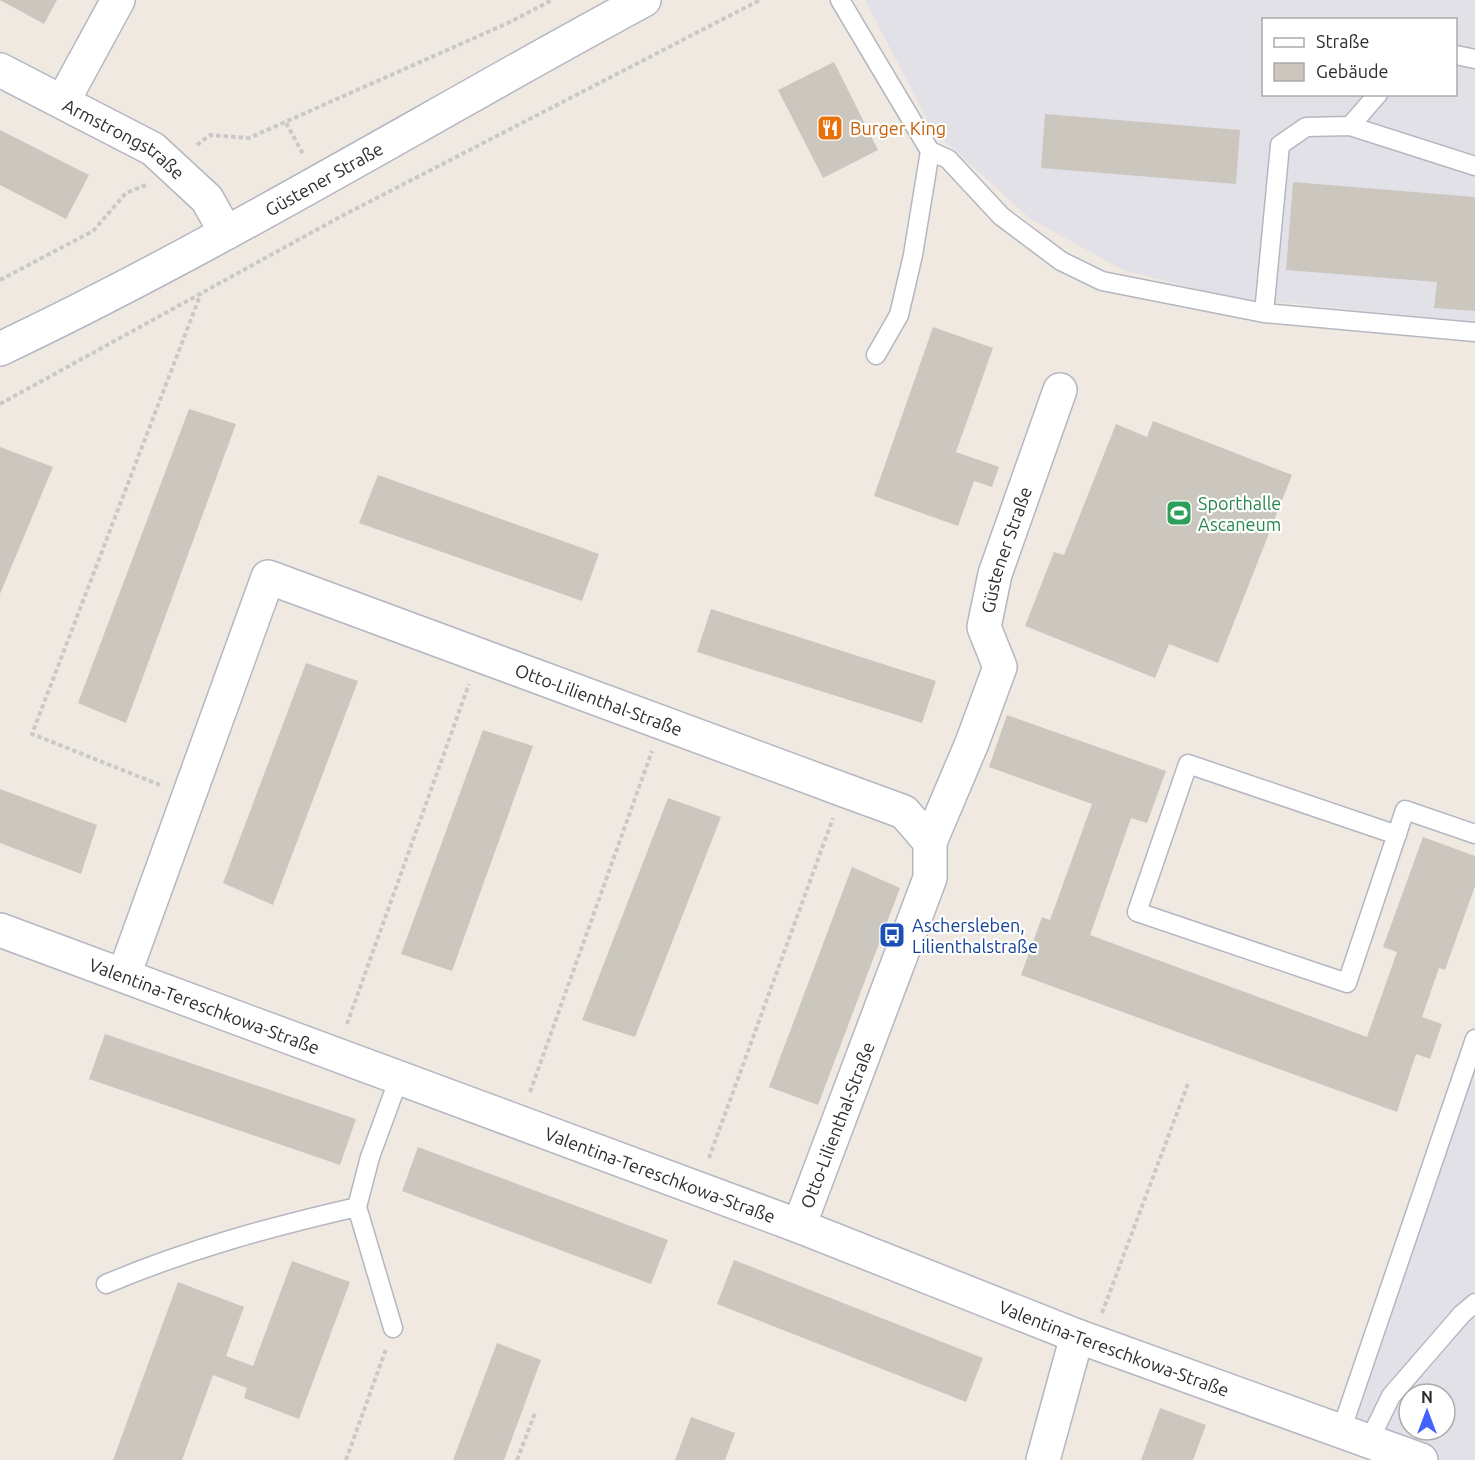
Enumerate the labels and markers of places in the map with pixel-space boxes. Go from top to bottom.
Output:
restaurant icon: Burger King [815,113,845,143]
place label: Burger King [850,118,946,138]
place label: Sporthalle Ascaneum [1198,493,1281,534]
sports icon: Sporthalle Ascaneum [1164,498,1194,528]
place label: Aschersleben, Lilienthalstraße [912,915,1038,956]
bus stop icon: Aschersleben, Lilienthalstraße [877,920,907,950]

